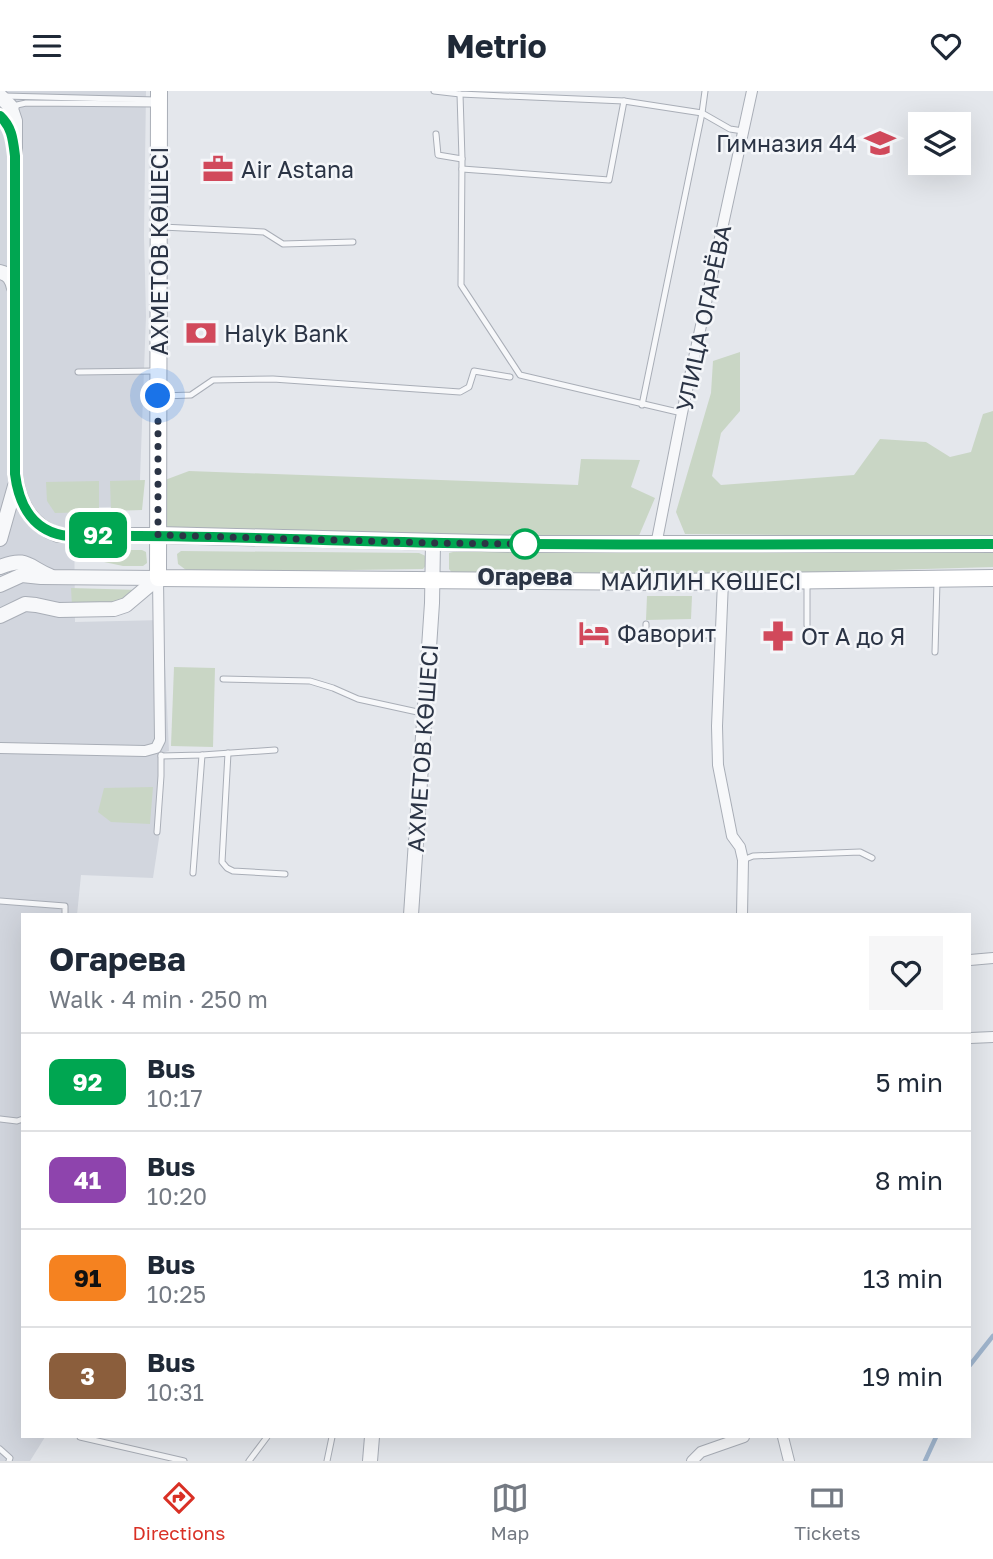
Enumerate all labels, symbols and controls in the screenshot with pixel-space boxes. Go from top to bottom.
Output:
icon: menu [28,27,66,65]
text: Metrio [446,27,547,65]
icon: heart [927,27,965,65]
map controls [908,112,971,175]
button: layers [908,112,971,175]
school or university icon: Гимназия 44 [863,126,897,160]
place label: Гимназия 44 [716,129,857,157]
street label: АХМЕТОВ КӨШЕСІ [145,147,173,355]
office icon: Air Astana [201,152,235,186]
place label: Air Astana [241,155,354,183]
street label: УЛИЦА ОГАРЁВА [670,222,736,414]
bank icon: Halyk Bank [184,316,218,350]
place label: Halyk Bank [224,319,349,347]
your location [140,378,175,413]
line badge: 92 [66,512,130,558]
text: 92 [83,520,113,549]
marker: Огарева [510,529,540,559]
place label: Огарева [477,562,573,590]
street label: МАЙЛИН КӨШЕСІ [600,567,802,595]
hotel icon: Фаворит [577,616,611,650]
place label: Фаворит [617,619,716,647]
pharmacy icon: От А до Я [761,619,795,653]
place label: От А до Я [801,622,905,650]
street label: АХМЕТОВ КӨШЕСІ [401,643,443,853]
button: heart [869,936,943,1010]
text: Огарева [49,939,186,978]
text: Walk · 4 min · 250 m [49,985,268,1013]
text: Bus [147,1053,195,1084]
text: 92 [73,1067,102,1096]
text: 5 min [875,1067,943,1098]
text: 10:17 [147,1084,203,1112]
text: Bus [147,1151,195,1182]
text: 41 [74,1165,101,1194]
text: 8 min [875,1165,943,1196]
text: 10:20 [147,1182,207,1210]
text: Bus [147,1249,195,1280]
text: 91 [74,1263,101,1292]
text: 13 min [863,1263,943,1294]
text: 10:25 [147,1280,206,1308]
text: Bus [147,1347,195,1378]
text: 3 [80,1361,95,1390]
text: 19 min [862,1361,943,1392]
text: 10:31 [147,1378,204,1406]
tab: Directions [133,1479,225,1544]
tab: Map [490,1479,529,1544]
tab: Tickets [794,1479,860,1544]

